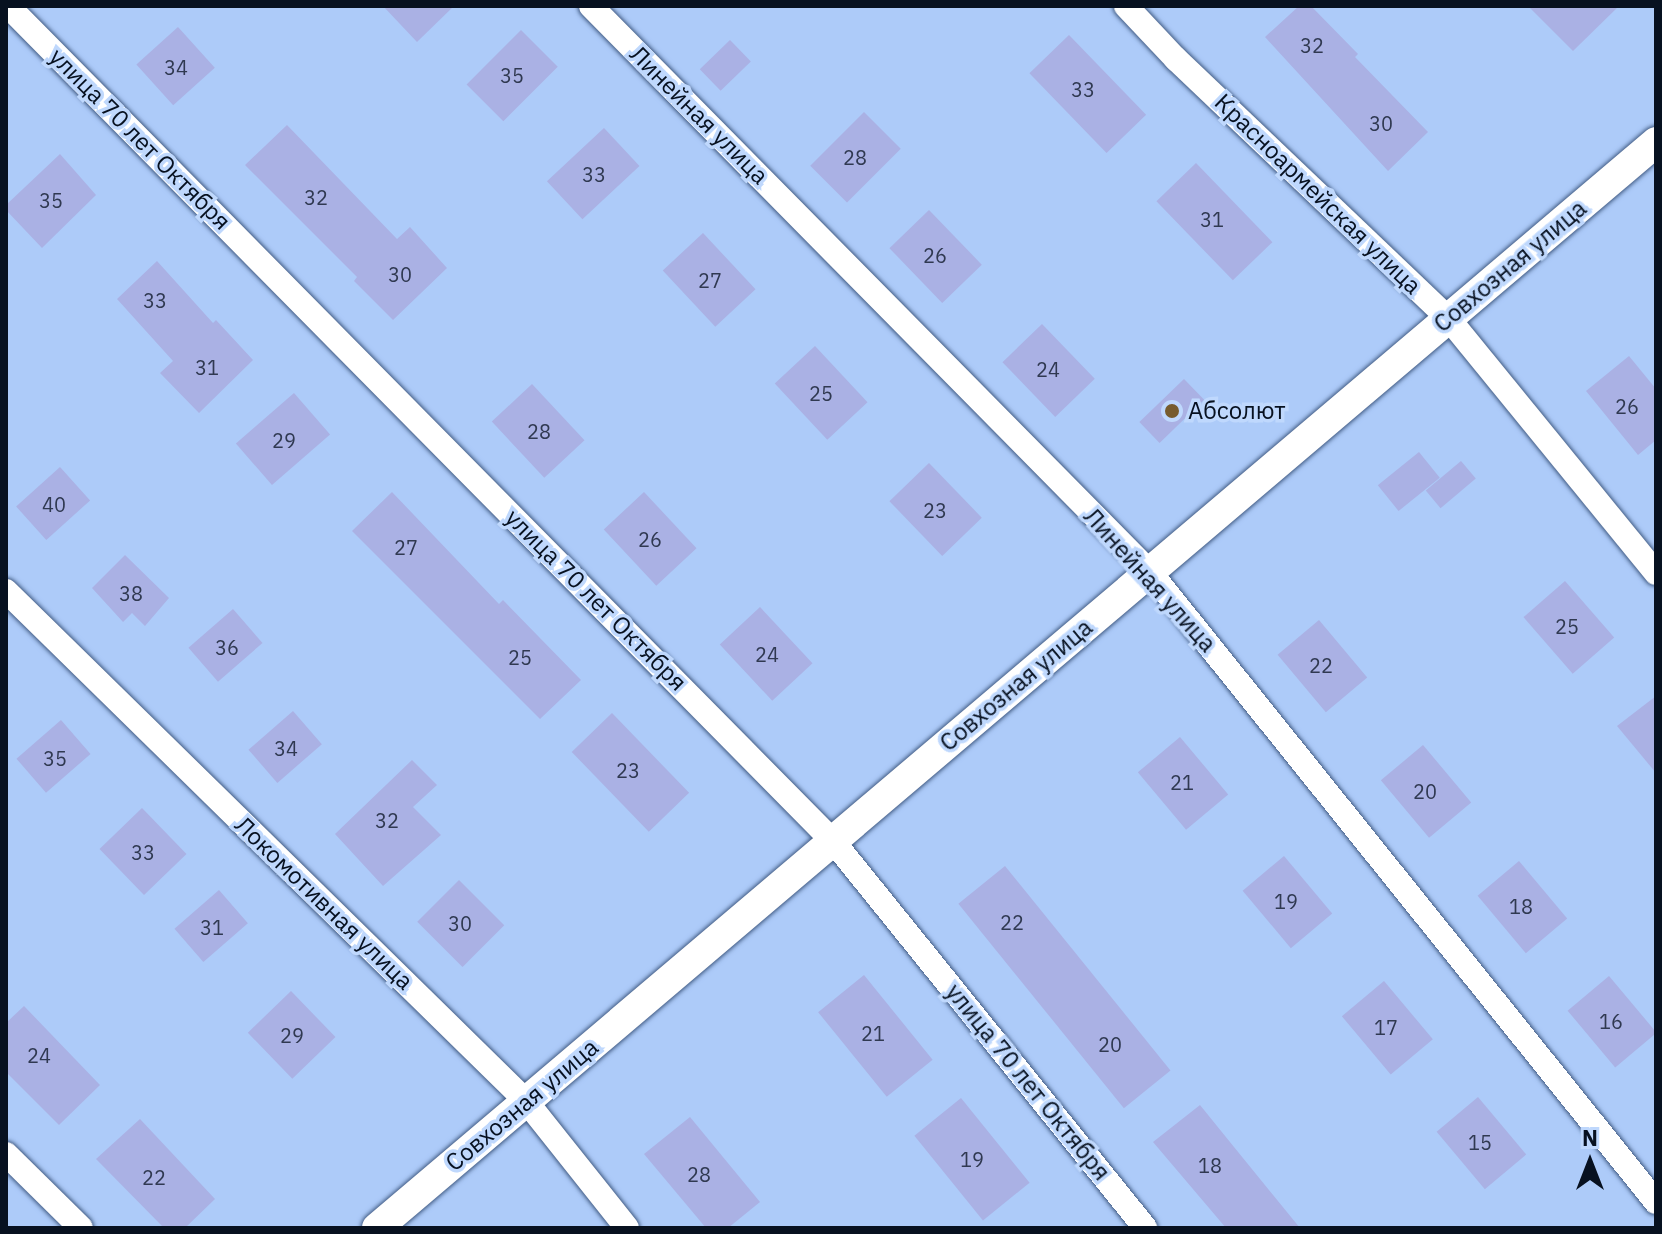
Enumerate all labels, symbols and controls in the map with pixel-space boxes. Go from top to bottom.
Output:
house number: 32 [1300,33,1324,57]
street label: Линейная улица [624,40,774,190]
street label: улица 70 лет Октября [43,42,237,236]
house number: 34 [164,55,188,79]
house number: 35 [500,63,524,87]
house number: 33 [1071,77,1095,101]
street label: Красноармейская улица [1209,88,1427,300]
house number: 30 [1369,111,1393,135]
house number: 28 [843,145,867,169]
house number: 33 [582,162,606,186]
house number: 32 [304,185,328,209]
house number: 35 [39,188,63,212]
street label: Совхозная улица [1428,194,1592,338]
house number: 31 [1200,207,1224,231]
house number: 26 [923,243,947,267]
house number: 30 [388,262,412,286]
house number: 27 [698,268,722,292]
house number: 33 [143,288,167,312]
house number: 31 [195,355,219,379]
house number: 24 [1036,357,1060,381]
house number: 25 [809,381,833,405]
house number: 26 [1615,394,1639,418]
place label: Абсолют [1188,397,1285,425]
marker: Абсолют [1163,402,1181,420]
house number: 28 [527,419,551,443]
house number: 29 [272,428,296,452]
house number: 40 [42,492,66,516]
house number: 23 [923,498,947,522]
street label: Линейная улица [1078,502,1222,658]
street label: улица 70 лет Октября [499,503,693,697]
house number: 26 [638,527,662,551]
house number: 27 [394,535,418,559]
house number: 38 [119,581,143,605]
street label: Совхозная улица [934,613,1098,757]
house number: 25 [1555,614,1579,638]
house number: 36 [215,635,239,659]
house number: 24 [755,642,779,666]
house number: 25 [508,645,532,669]
house number: 22 [1309,653,1333,677]
house number: 34 [274,736,298,760]
house number: 35 [43,746,67,770]
house number: 23 [616,758,640,782]
house number: 21 [1170,770,1194,794]
house number: 20 [1413,779,1437,803]
house number: 32 [375,808,399,832]
street label: Локомотивная улица [229,810,419,996]
house number: 33 [131,840,155,864]
house number: 19 [1274,889,1298,913]
house number: 18 [1509,894,1533,918]
house number: 22 [1000,910,1024,934]
house number: 30 [448,911,472,935]
house number: 31 [200,915,224,939]
street label: улица 70 лет Октября [940,978,1116,1186]
house number: 16 [1599,1009,1623,1033]
house number: 17 [1374,1015,1398,1039]
house number: 21 [861,1021,885,1045]
house number: 29 [280,1023,304,1047]
house number: 20 [1098,1032,1122,1056]
street label: Совхозная улица [440,1033,604,1177]
house number: 24 [27,1043,51,1067]
north arrow [1550,1122,1630,1202]
text: N [1582,1123,1598,1152]
house number: 15 [1468,1130,1492,1154]
house number: 19 [960,1147,984,1171]
house number: 18 [1198,1153,1222,1177]
house number: 28 [687,1162,711,1186]
house number: 22 [142,1165,166,1189]

